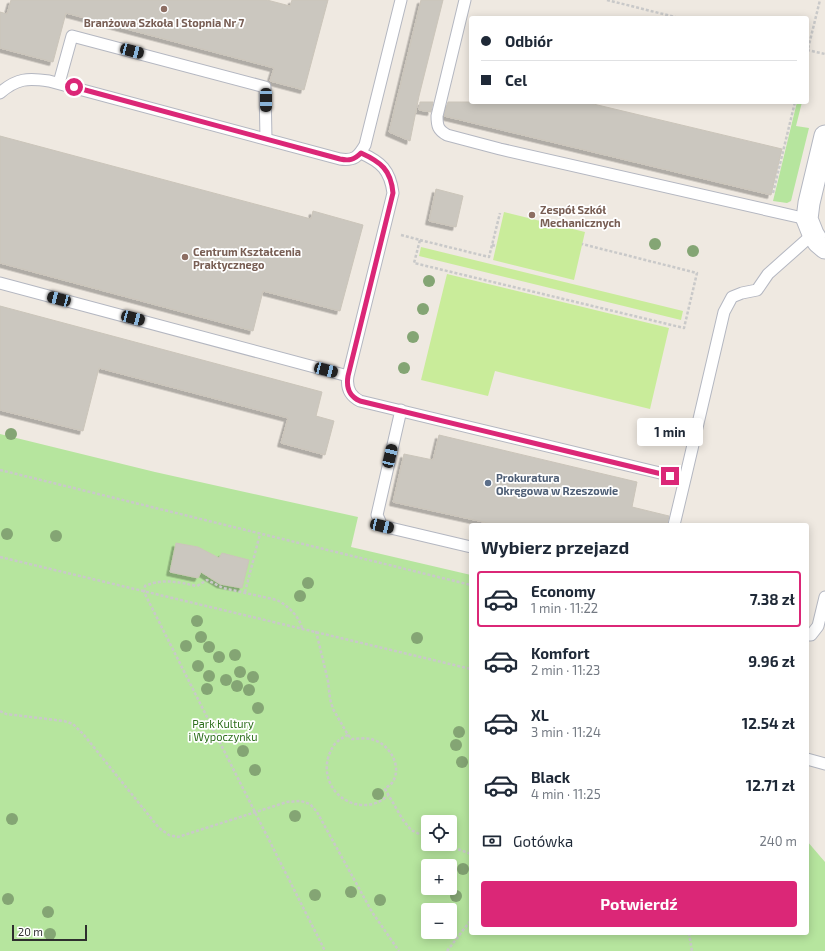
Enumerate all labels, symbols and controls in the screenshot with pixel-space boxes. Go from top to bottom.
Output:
marker: Branżowa Szkoła I Stopnia Nr 7 [159,4,169,14]
place label: Branżowa Szkoła I Stopnia Nr 7 [84,16,244,29]
text: Odbiór [505,32,553,50]
car [119,42,145,60]
text: Cel [505,71,527,89]
route start [65,78,83,96]
car [260,88,272,112]
place label: Zespół Szkół Mechanicznych [540,203,621,230]
marker: Zespół Szkół Mechanicznych [527,210,537,220]
place label: Centrum Kształcenia Praktycznego [193,245,301,272]
marker: Centrum Kształcenia Praktycznego [180,252,190,262]
car [46,290,72,308]
car [120,309,146,327]
car [313,361,339,379]
callout: 1 min [637,418,703,446]
text: 1 min [654,424,686,440]
car [381,443,399,469]
route end [661,467,679,485]
place label: Prokuratura Okręgowa w Rzeszowie [496,471,618,497]
marker: Prokuratura Okręgowa w Rzeszowie [483,478,493,488]
car [369,517,395,535]
text: Wybierz przejazd [481,536,629,558]
icon: car [483,581,519,617]
text: Economy [531,582,596,600]
text: 7.38 zł [750,590,795,608]
text: 1 min · 11:22 [531,600,598,616]
icon: car [483,643,519,679]
text: Komfort [531,644,590,662]
text: 9.96 zł [748,652,795,670]
text: 2 min · 11:23 [531,662,600,678]
icon: car [483,705,519,741]
text: XL [531,706,549,724]
text: 12.54 zł [742,714,795,732]
park label: Park Kultury i Wypoczynku [189,717,257,743]
text: 3 min · 11:24 [531,724,601,740]
icon: car [483,767,519,803]
text: Black [531,768,570,786]
text: 12.71 zł [746,776,795,794]
text: 4 min · 11:25 [531,786,601,802]
map controls [421,815,457,939]
button: locate [421,815,457,851]
icon: cash [481,830,503,852]
text: Gotówka [513,832,573,850]
text: 240 m [760,833,797,849]
button: + [421,859,457,895]
button: Potwierdź [481,881,797,927]
button: − [421,903,457,939]
scale bar [12,923,87,942]
text: 20 m [18,925,43,938]

